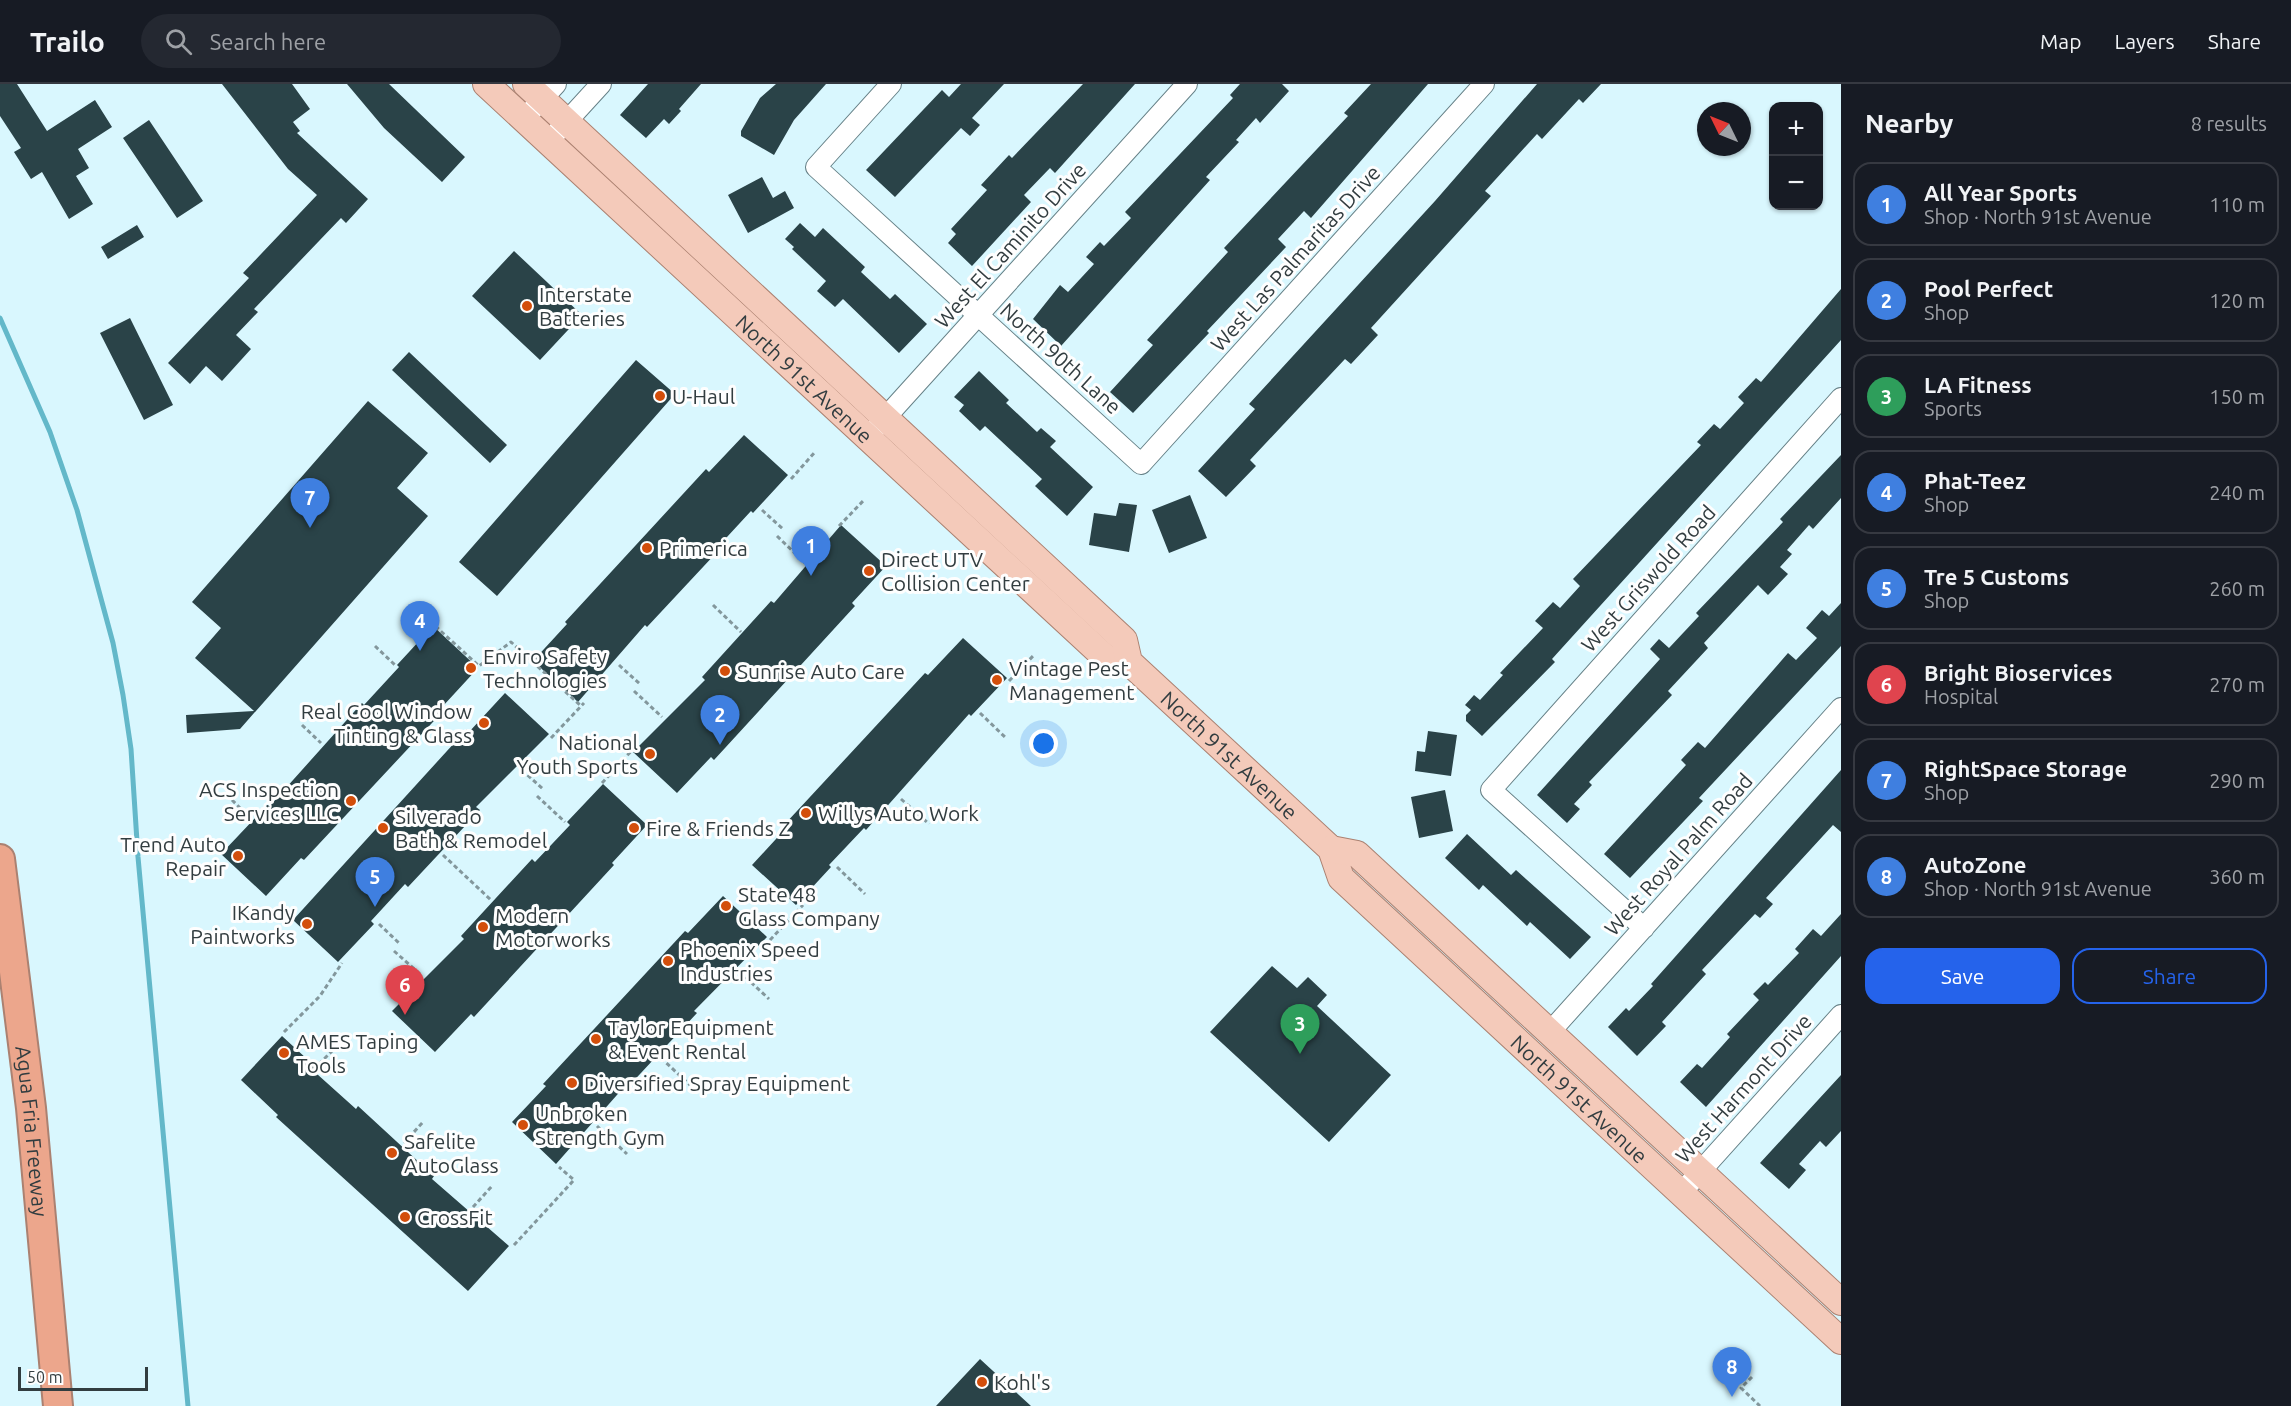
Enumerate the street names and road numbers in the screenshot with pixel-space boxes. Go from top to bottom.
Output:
street label: West El Caminito Drive [930,157,1090,333]
street label: West Las Palmaritas Drive [1205,160,1385,356]
street label: North 90th Lane [996,298,1126,418]
street label: North 91st Avenue [731,310,878,448]
street label: West Griswold Road [1576,500,1720,656]
street label: North 91st Avenue [1156,686,1303,824]
street label: West Royal Palm Road [1599,768,1757,940]
street label: West Harmont Drive [1670,1009,1816,1167]
street label: North 91st Avenue [1506,1030,1653,1168]
street label: Agua Fria Freeway [11,1044,53,1218]

